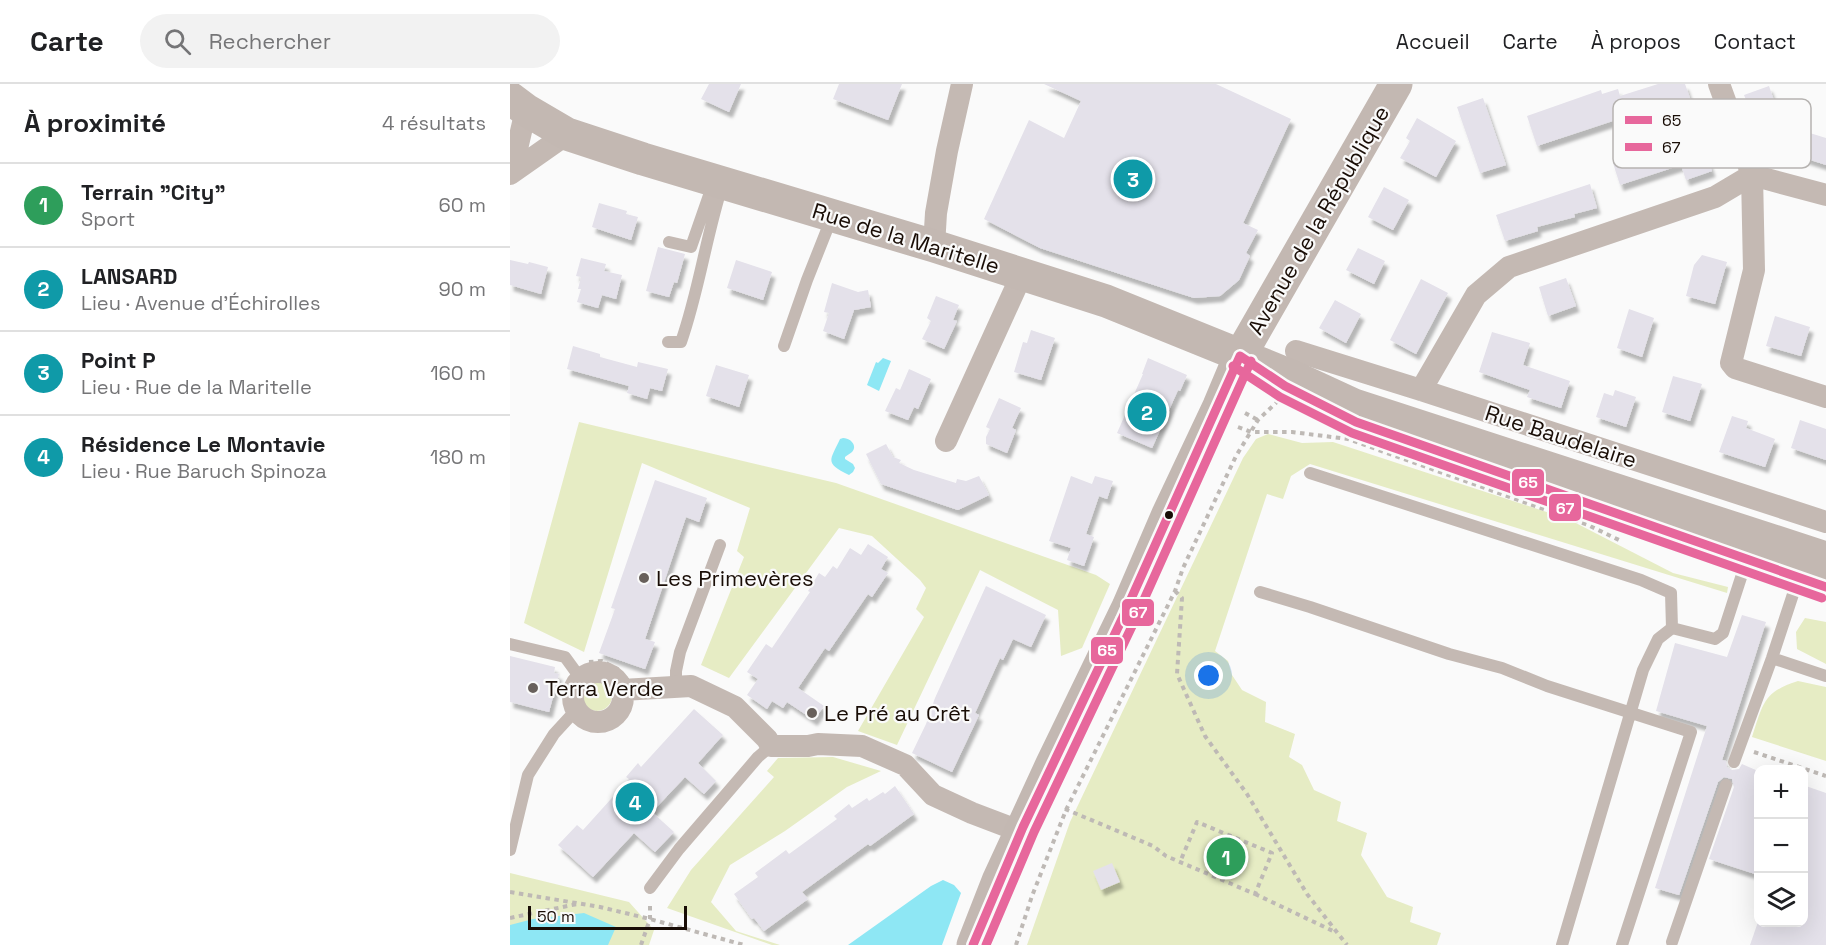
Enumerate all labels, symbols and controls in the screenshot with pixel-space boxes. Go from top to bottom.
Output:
search box [140,14,560,68]
text: Carte [30,23,104,59]
icon: search [161,25,194,58]
text: Rechercher [209,27,331,55]
text: Accueil [1396,28,1470,55]
text: Carte [1503,28,1558,55]
text: À propos [1591,28,1681,55]
text: Contact [1714,28,1796,55]
legend [1613,99,1811,168]
street label: Avenue de la République [1241,100,1395,340]
text: À proximité [24,106,166,140]
text: 4 résultats [382,110,486,136]
text: 65 [1662,110,1681,131]
text: 67 [1662,137,1681,158]
pin: 3 [1114,156,1152,202]
text: Terrain "City" [81,178,226,206]
text: 1 [39,192,48,218]
text: 60 m [439,192,486,218]
street label: Rue de la Maritelle [809,196,1003,280]
text: Sport [81,206,135,232]
text: LANSARD [81,262,177,290]
text: 2 [38,276,49,302]
text: 90 m [439,276,486,302]
text: Lieu · Avenue d'Échirolles [81,290,320,316]
text: Point P [81,346,156,374]
text: 3 [37,360,50,386]
text: 160 m [430,360,486,386]
text: Lieu · Rue de la Maritelle [81,374,312,400]
pin: 2 [1128,390,1166,434]
street label: Rue Baudelaire [1482,398,1640,474]
text: Résidence Le Montavie [81,430,326,458]
text: 4 [37,444,50,470]
text: 180 m [430,444,486,470]
text: Lieu · Rue Baruch Spinoza [81,458,327,484]
line badge: 65 [1511,468,1545,497]
text: 65 [1518,472,1538,493]
line badge: 67 [1548,493,1582,522]
text: 67 [1556,498,1574,519]
unlabelled marker [1163,509,1175,521]
place label: Les Primevères [656,564,814,592]
marker: Les Primevères [637,571,651,585]
line badge: 67 [1121,598,1155,627]
text: 67 [1129,602,1147,623]
line badge: 65 [1090,636,1124,665]
text: 65 [1097,640,1117,661]
your location [1194,661,1223,690]
place label: Terra Verde [545,674,664,702]
marker: Terra Verde [526,681,540,695]
place label: Le Pré au Crêt [824,699,971,727]
marker: Le Pré au Crêt [805,706,819,720]
map controls [1754,765,1808,927]
button: + [1754,765,1808,819]
pin: 4 [616,780,654,824]
button: − [1754,819,1808,873]
pin: 1 [1206,834,1246,880]
button: layers [1754,873,1808,927]
scale bar [528,903,687,930]
text: 50 m [537,906,575,927]

